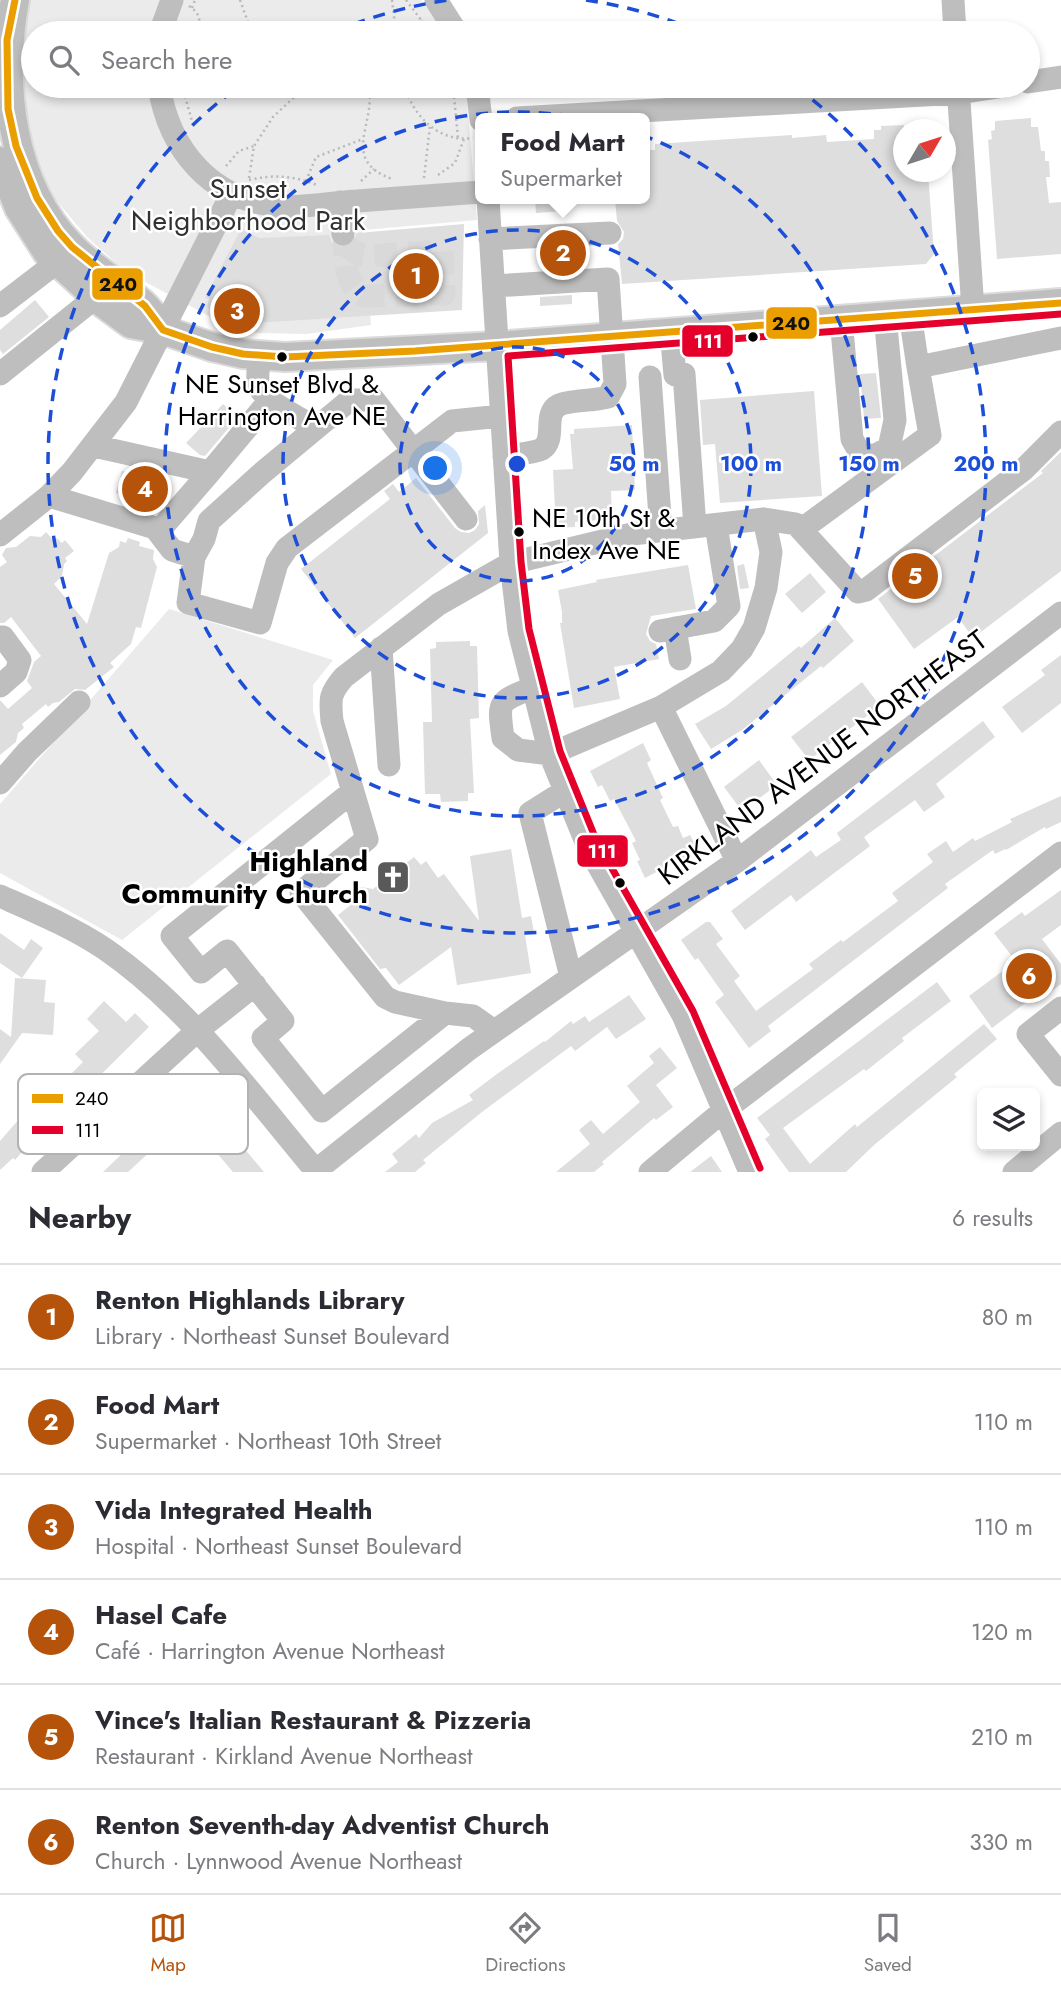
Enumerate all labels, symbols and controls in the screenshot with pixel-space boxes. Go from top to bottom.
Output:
search box [21,21,1040,98]
icon: search [45,41,83,79]
text: Search here [101,41,233,79]
popup [475,113,650,204]
north arrow [893,119,956,182]
text: Food Mart [500,123,625,161]
text: Supermarket [500,161,622,195]
park label: Sunset Neighborhood Park [131,168,366,241]
pin: 2 [540,227,586,279]
pin: 1 [393,250,439,302]
line badge: 240 [91,267,144,301]
text: 240 [99,271,137,298]
pin: 3 [214,285,260,337]
line badge: 240 [765,306,818,340]
text: 240 [772,310,810,337]
line badge: 111 [681,324,734,358]
text: 111 [693,328,723,355]
unlabelled marker [746,330,760,344]
marker: NE Sunset Blvd & Harrington Ave NE [275,350,289,364]
place label: NE Sunset Blvd & Harrington Ave NE [178,365,386,435]
text: 50 m [609,449,659,479]
text: 100 m [720,449,782,479]
text: 150 m [838,449,900,479]
text: 200 m [953,449,1019,479]
your location [418,451,452,485]
centre of rings [505,452,529,476]
pin: 4 [122,463,168,515]
place label: NE 10th St & Index Ave NE [532,499,681,569]
marker: NE 10th St & Index Ave NE [512,525,526,539]
pin: 5 [892,550,938,602]
street label: KIRKLAND AVENUE NORTHEAST [649,620,995,895]
line badge: 111 [576,834,629,868]
text: 111 [587,838,617,865]
place label: Highland Community Church [122,841,368,914]
church icon: Highland Community Church [374,858,412,896]
unlabelled marker [613,876,627,890]
pin: 6 [1006,950,1052,1002]
legend [18,1074,248,1154]
text: 240 [75,1085,108,1112]
map controls [977,1088,1040,1151]
button: layers [977,1088,1040,1151]
text: 111 [75,1117,101,1144]
text: Nearby [28,1196,131,1239]
text: 6 results [952,1201,1033,1235]
text: Renton Highlands Library [95,1281,405,1319]
text: 1 [45,1300,57,1334]
text: 80 m [982,1300,1033,1334]
text: Library · Northeast Sunset Boulevard [95,1319,450,1353]
text: Food Mart [95,1386,219,1424]
text: 2 [43,1405,59,1439]
text: 110 m [974,1405,1033,1439]
text: Supermarket · Northeast 10th Street [95,1424,441,1458]
text: Vida Integrated Health [95,1491,373,1529]
text: 3 [44,1510,58,1544]
text: 110 m [974,1510,1033,1544]
text: Hospital · Northeast Sunset Boulevard [95,1529,462,1563]
text: Hasel Cafe [95,1596,227,1634]
text: 4 [43,1615,59,1649]
text: 120 m [971,1615,1033,1649]
text: Café · Harrington Avenue Northeast [95,1634,445,1668]
text: Vince's Italian Restaurant & Pizzeria [95,1701,531,1739]
text: 5 [44,1720,58,1754]
text: 210 m [971,1720,1033,1754]
text: Restaurant · Kirkland Avenue Northeast [95,1739,472,1773]
text: Renton Seventh-day Adventist Church [95,1806,550,1844]
text: 6 [43,1825,59,1859]
text: 330 m [969,1825,1033,1859]
text: Church · Lynnwood Avenue Northeast [95,1844,462,1878]
tab: Map [149,1909,187,1978]
tab: Directions [485,1909,566,1978]
tab: Saved [864,1909,912,1978]

